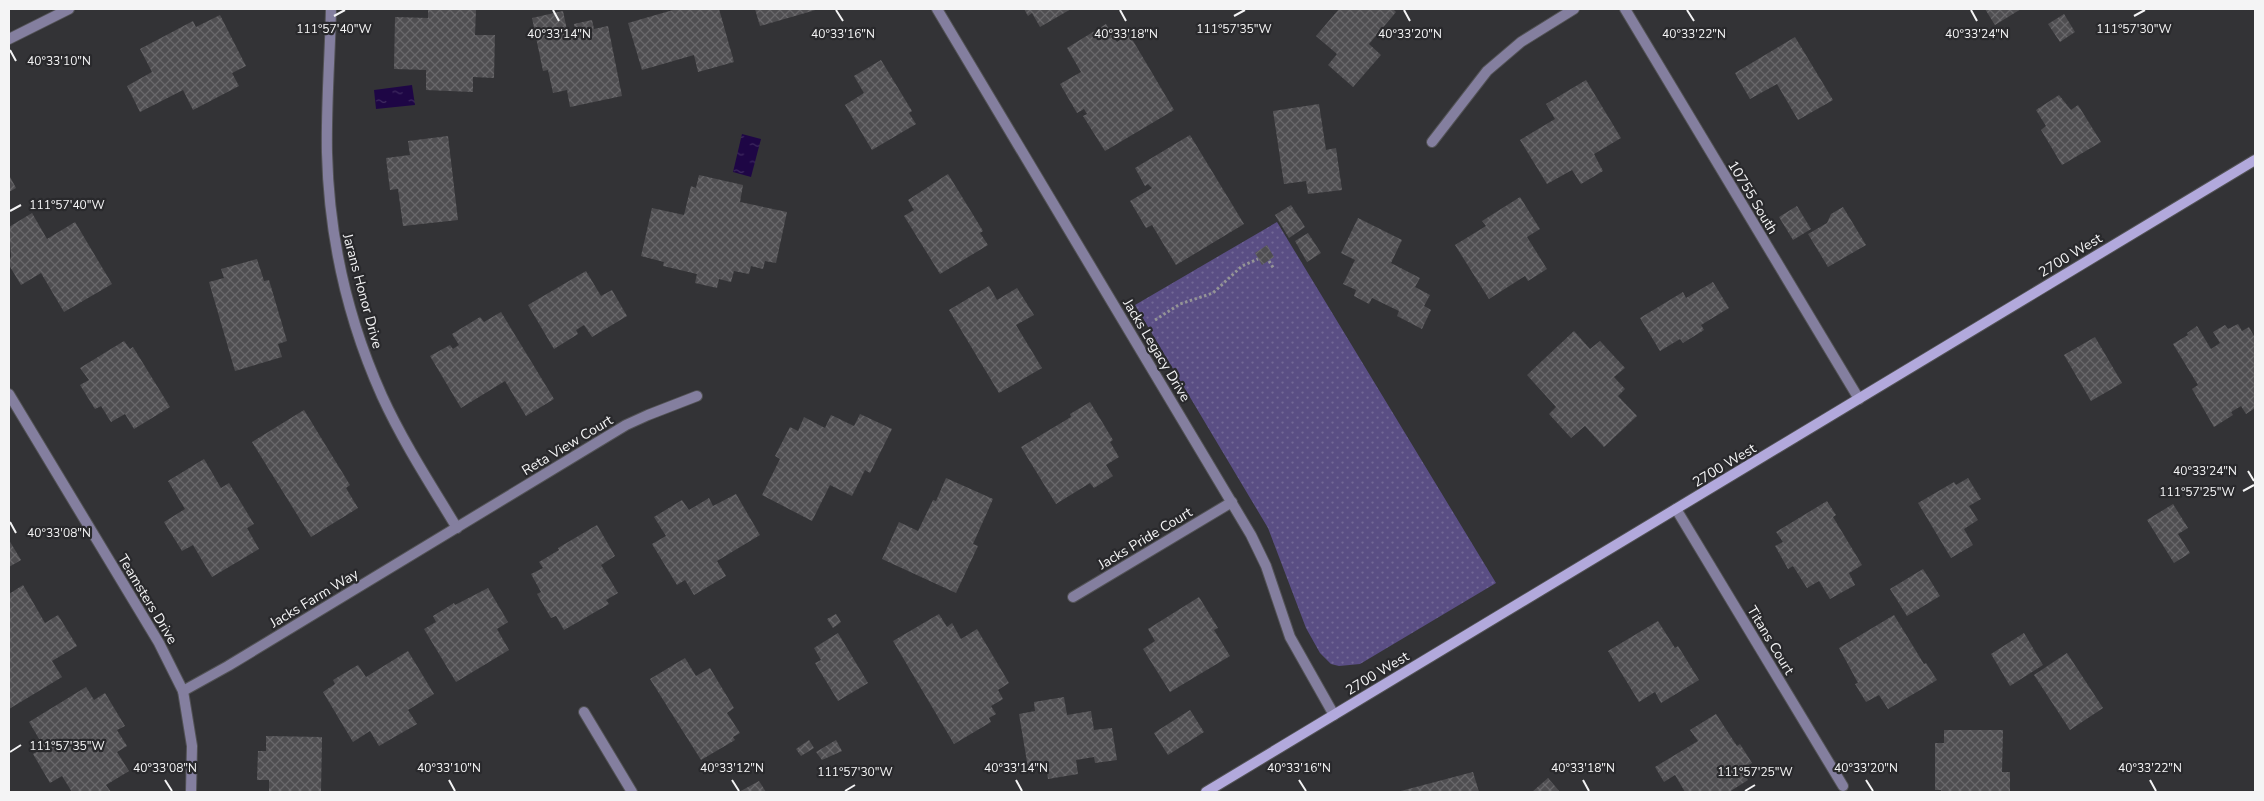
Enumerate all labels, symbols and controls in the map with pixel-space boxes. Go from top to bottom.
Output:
text: 111°57'40"W [296,21,372,37]
text: 111°57'35"W [1196,21,1272,37]
text: 111°57'30"W [2096,21,2172,37]
text: 40°33'14"N [527,26,591,42]
text: 40°33'16"N [811,26,875,42]
text: 40°33'18"N [1094,26,1158,42]
text: 40°33'20"N [1378,26,1442,42]
text: 40°33'22"N [1662,26,1726,42]
text: 40°33'24"N [1945,26,2009,42]
text: 40°33'10"N [27,53,91,69]
street label: 10755 South [1723,157,1782,238]
text: 111°57'40"W [29,197,105,213]
street label: 2700 West [2035,229,2106,282]
street label: Jarans Honor Drive [338,230,387,351]
street label: Jacks Legacy Drive [1118,294,1195,405]
street label: Reta View Court [518,411,616,480]
street label: 2700 West [1689,439,1760,492]
text: 40°33'24"N [2173,463,2237,479]
text: 111°57'25"W [2159,484,2235,500]
street label: Jacks Pride Court [1094,503,1196,575]
text: 40°33'08"N [27,525,91,541]
street label: Teamsters Drive [113,551,182,648]
street label: Jacks Farm Way [266,564,363,633]
street label: Titans Court [1743,602,1799,678]
street label: 2700 West [1342,647,1413,700]
text: 111°57'35"W [29,738,105,754]
text: 40°33'08"N [133,760,197,776]
text: 40°33'10"N [417,760,481,776]
text: 40°33'12"N [700,760,764,776]
text: 40°33'14"N [984,760,1048,776]
text: 40°33'16"N [1267,760,1331,776]
text: 40°33'18"N [1551,760,1615,776]
text: 40°33'20"N [1834,760,1898,776]
text: 40°33'22"N [2118,760,2182,776]
text: 111°57'30"W [817,764,893,780]
text: 111°57'25"W [1717,764,1793,780]

